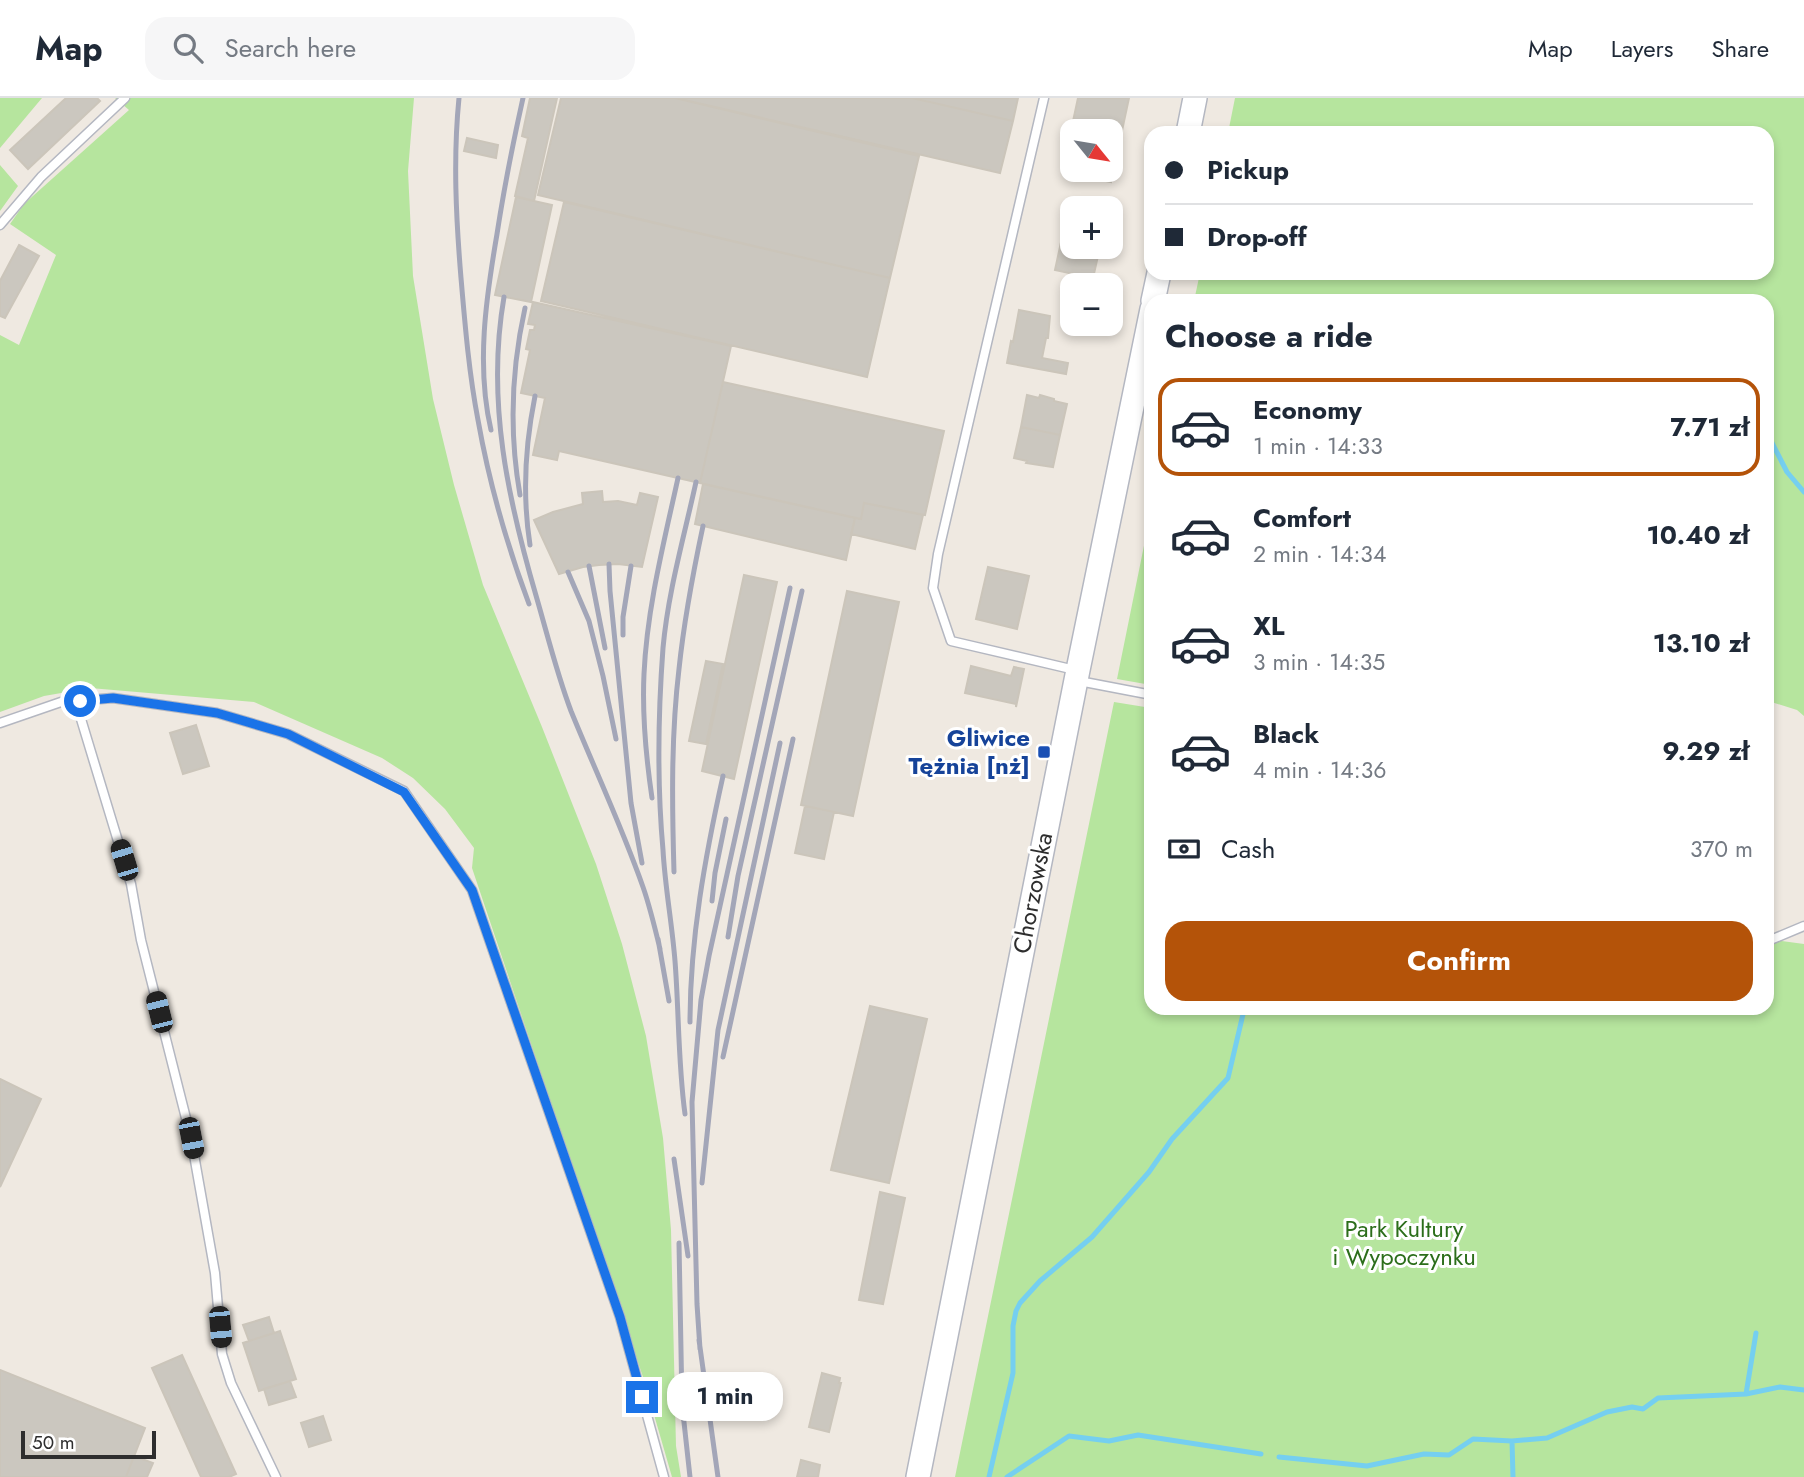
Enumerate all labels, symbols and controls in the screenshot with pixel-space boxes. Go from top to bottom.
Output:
search box [145,17,635,80]
text: Map [35,25,103,72]
icon: search [169,29,207,67]
text: Search here [225,29,356,67]
text: Map [1528,31,1573,66]
text: Layers [1611,31,1673,66]
text: Share [1711,31,1769,66]
north arrow [1060,119,1124,182]
map controls [1060,119,1123,336]
text: Pickup [1207,151,1289,189]
button: + [1060,196,1123,259]
text: Drop-off [1207,218,1307,256]
button: − [1060,273,1123,336]
text: Choose a ride [1165,313,1373,359]
text: Economy [1253,391,1362,429]
icon: car [1169,396,1232,459]
text: 7.71 zł [1670,408,1749,446]
text: 1 min · 14:33 [1253,429,1383,463]
text: Comfort [1253,499,1351,537]
icon: car [1169,504,1232,567]
text: 10.40 zł [1646,516,1749,554]
text: 2 min · 14:34 [1253,537,1386,571]
text: XL [1253,607,1285,645]
icon: car [1169,612,1232,675]
text: 13.10 zł [1653,624,1749,662]
text: 3 min · 14:35 [1253,645,1385,679]
route start [64,685,96,717]
text: Black [1253,715,1319,753]
place label: Gliwice Tężnia [nż] [908,720,1030,783]
icon: car [1169,720,1232,783]
text: 9.29 zł [1662,732,1749,770]
marker: Gliwice Tężnia [nż] [1036,744,1052,760]
text: 4 min · 14:36 [1253,753,1386,787]
street label: Chorzowska [1004,829,1061,956]
icon: cash [1165,830,1203,868]
text: Cash [1221,830,1275,868]
text: 370 m [1690,832,1753,866]
car [108,837,141,883]
button: Confirm [1165,921,1753,1001]
car [144,989,175,1035]
car [177,1115,206,1161]
park label: Park Kultury i Wypoczynku [1332,1211,1476,1274]
car [208,1305,233,1349]
callout: 1 min [666,1372,782,1422]
text: 1 min [696,1379,754,1413]
route end [626,1381,658,1413]
scale bar [21,1428,156,1460]
text: 50 m [32,1429,75,1456]

